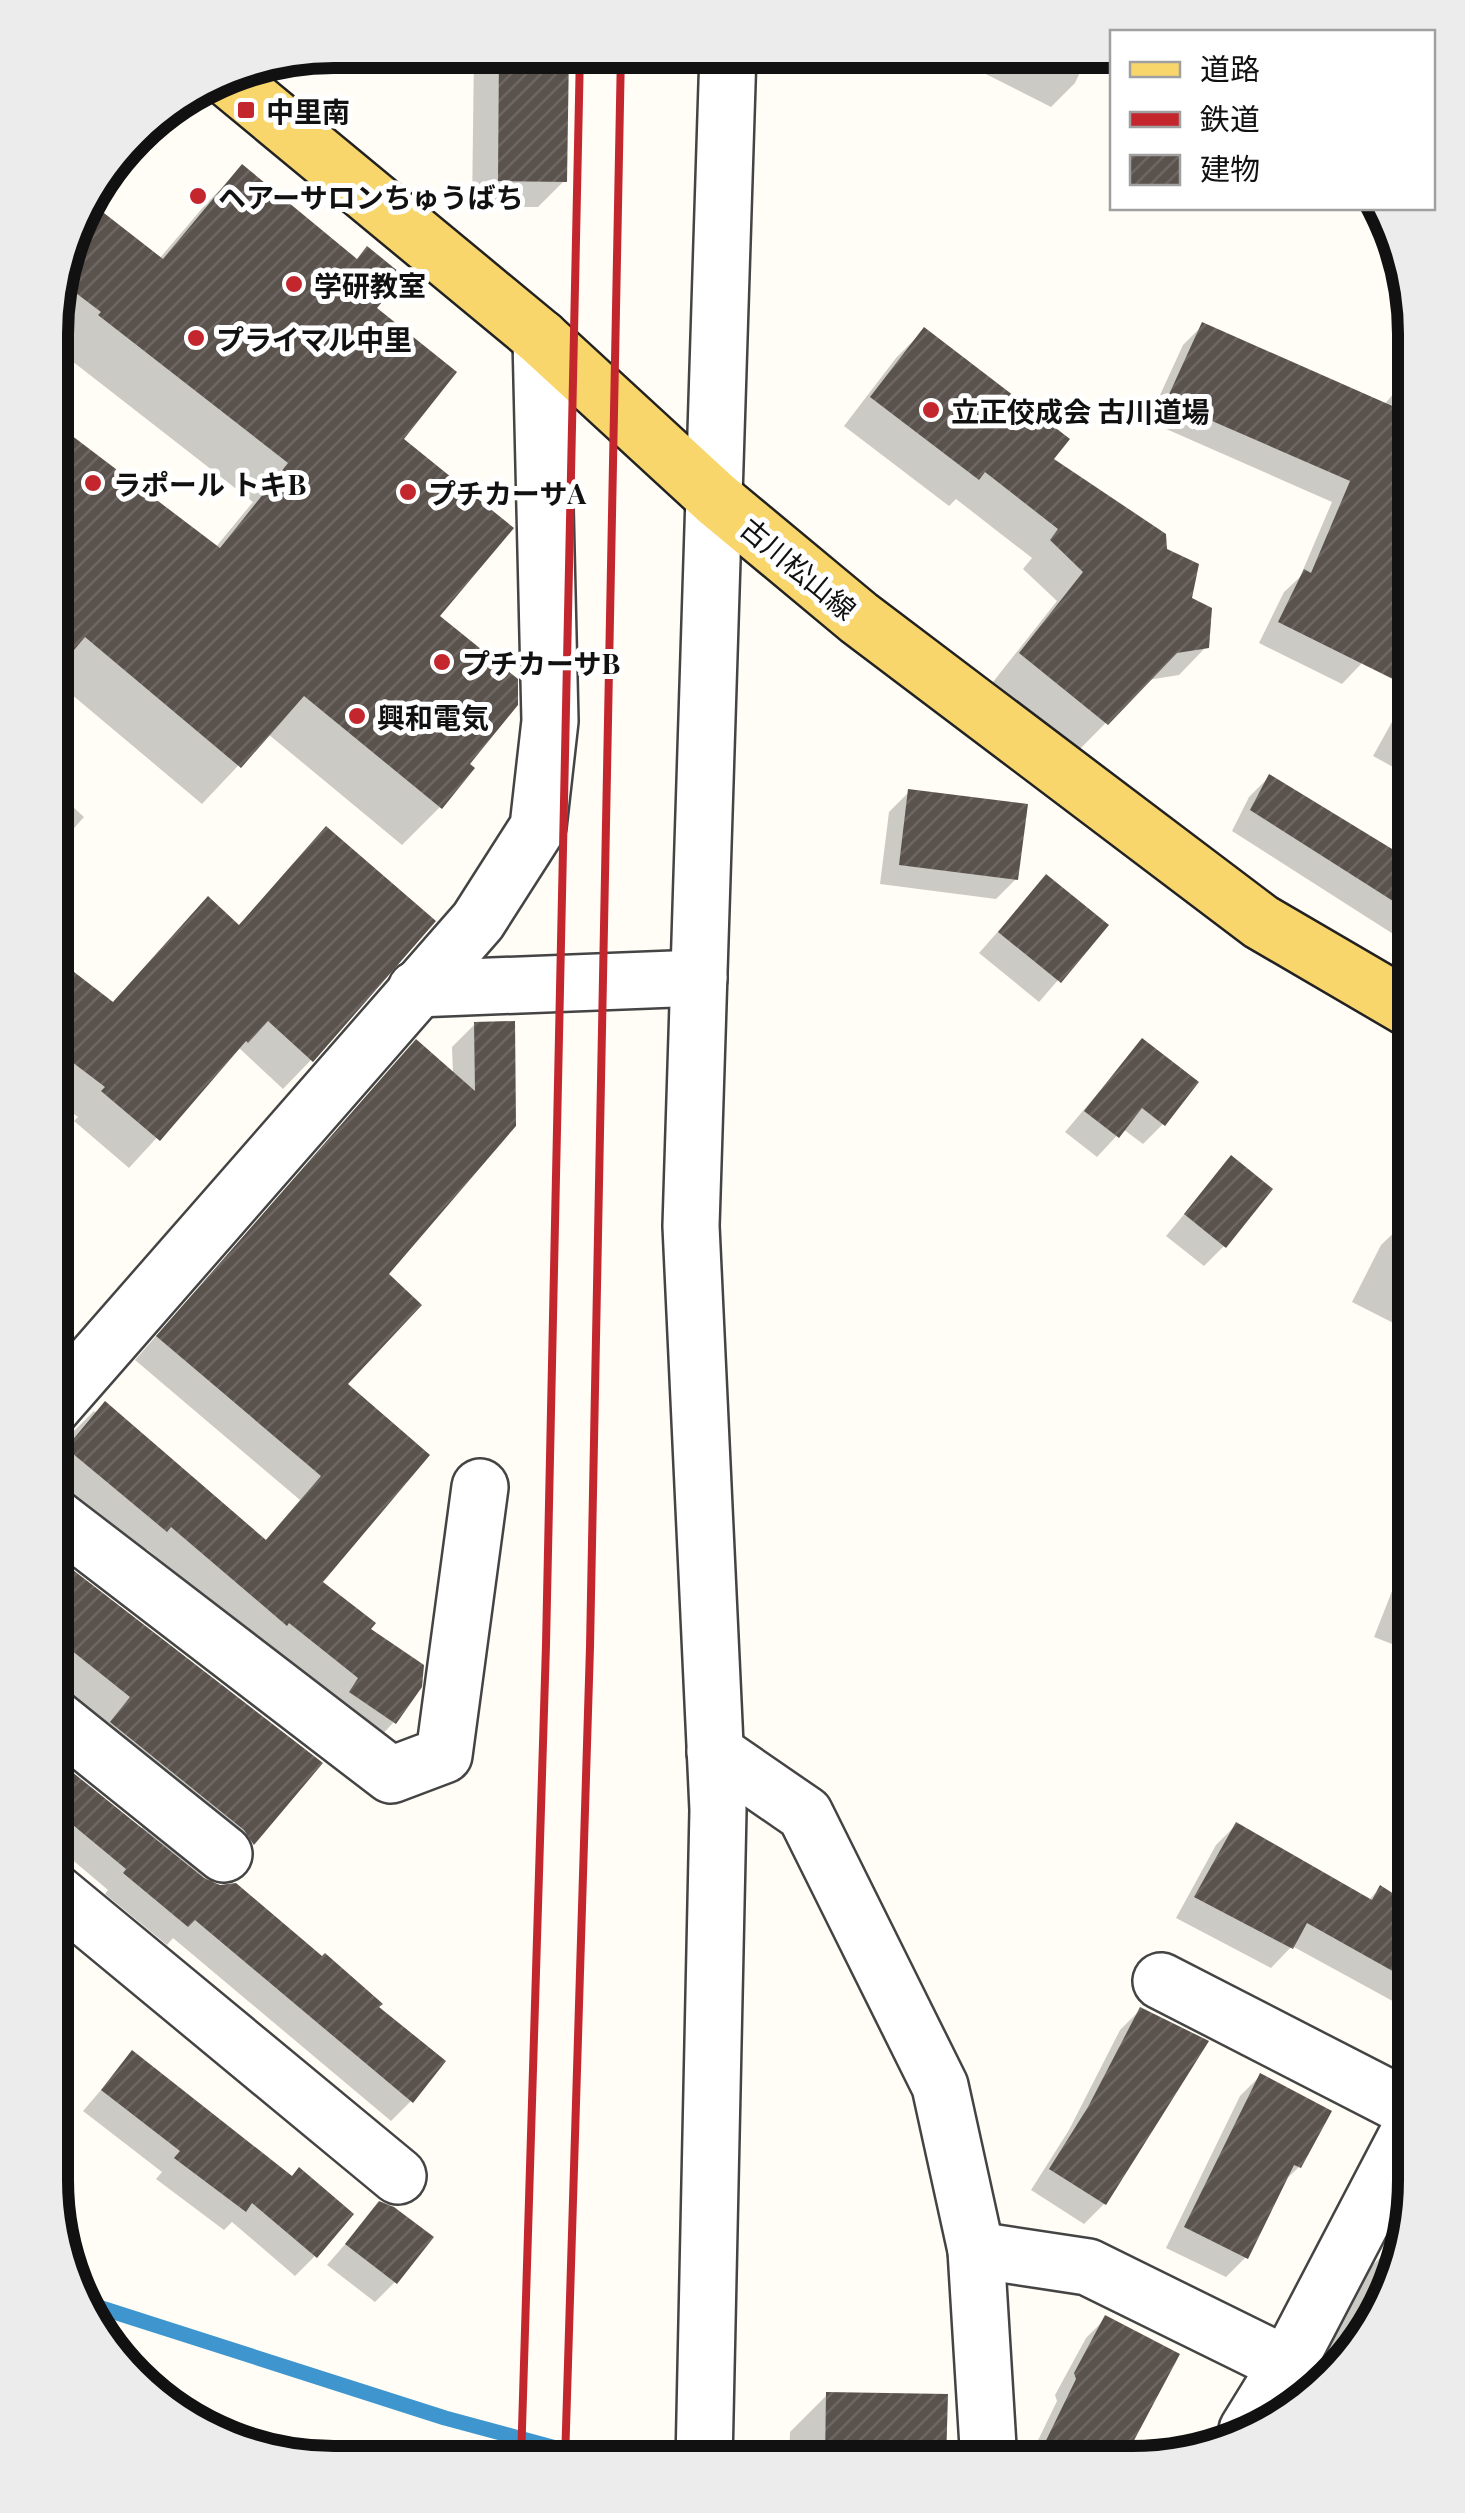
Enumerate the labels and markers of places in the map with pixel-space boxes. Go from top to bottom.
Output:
place label: 中里南 [266,92,350,129]
marker: 中里南 [235,99,257,121]
place label: ヘアーサロンちゅうばち [218,178,524,215]
marker: ヘアーサロンちゅうばち [187,185,209,207]
place label: 学研教室 [314,266,426,303]
marker: 学研教室 [283,273,305,295]
place label: プライマル中里 [216,320,412,357]
marker: プライマル中里 [185,327,207,349]
place label: 立正佼成会 古川道場 [951,392,1210,429]
marker: 立正佼成会 古川道場 [920,399,942,421]
place label: ラポール トキB [113,465,306,502]
marker: ラポール トキB [82,472,104,494]
place label: プチカーサA [428,474,586,511]
marker: プチカーサA [397,481,419,503]
place label: プチカーサB [462,644,620,681]
marker: プチカーサB [431,651,453,673]
place label: 興和電気 [377,698,489,735]
marker: 興和電気 [346,705,368,727]

